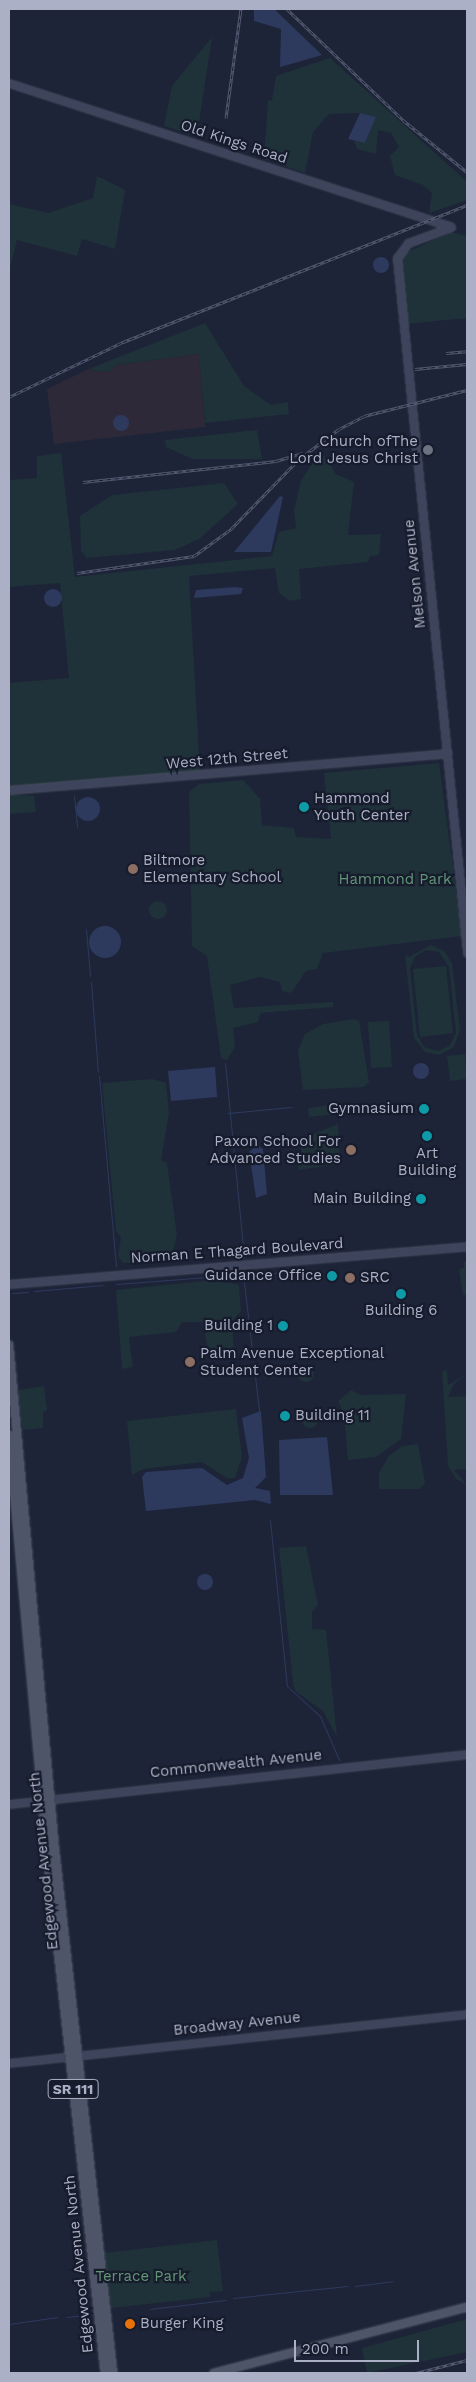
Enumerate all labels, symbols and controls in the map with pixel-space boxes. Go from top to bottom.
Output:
street label: Old Kings Road [178,116,290,168]
place label: Church ofThe Lord Jesus Christ [289,432,418,467]
marker: Church ofThe Lord Jesus Christ [422,444,434,456]
street label: Melson Avenue [400,518,430,630]
street label: West 12th Street [165,745,289,773]
place label: Hammond Youth Center [314,789,410,824]
marker: Hammond Youth Center [298,801,310,813]
place label: Biltmore Elementary School [143,851,282,886]
marker: Biltmore Elementary School [127,863,139,875]
park label: Hammond Park [338,871,452,889]
place label: Gymnasium [328,1100,414,1118]
marker: Gymnasium [418,1103,430,1115]
marker: Art Building [421,1130,433,1142]
place label: Paxon School For Advanced Studies [210,1132,341,1167]
marker: Paxon School For Advanced Studies [345,1144,357,1156]
place label: Art Building [398,1144,456,1179]
place label: Main Building [313,1190,411,1208]
marker: Main Building [415,1193,427,1205]
street label: Norman E Thagard Boulevard [130,1235,344,1267]
place label: Guidance Office [204,1267,322,1285]
place label: SRC [360,1269,390,1287]
marker: Guidance Office [326,1270,338,1282]
marker: SRC [344,1272,356,1284]
marker: Building 6 [395,1288,407,1300]
place label: Building 6 [365,1302,437,1320]
place label: Building 1 [204,1317,273,1335]
marker: Building 1 [277,1320,289,1332]
place label: Palm Avenue Exceptional Student Center [200,1344,385,1379]
marker: Palm Avenue Exceptional Student Center [184,1356,196,1368]
place label: Building 11 [295,1407,370,1425]
marker: Building 11 [279,1410,291,1422]
street label: Commonwealth Avenue [149,1746,323,1782]
street label: Edgewood Avenue North [26,1771,62,1951]
street label: Broadway Avenue [172,2008,302,2040]
road number: SR 111 [47,2078,99,2100]
street label: Edgewood Avenue North [61,2174,97,2354]
park label: Terrace Park [95,2268,187,2286]
place label: Burger King [140,2315,224,2333]
marker: Burger King [124,2318,136,2330]
scale bar [296,2330,421,2362]
text: 200 m [302,2340,349,2358]

